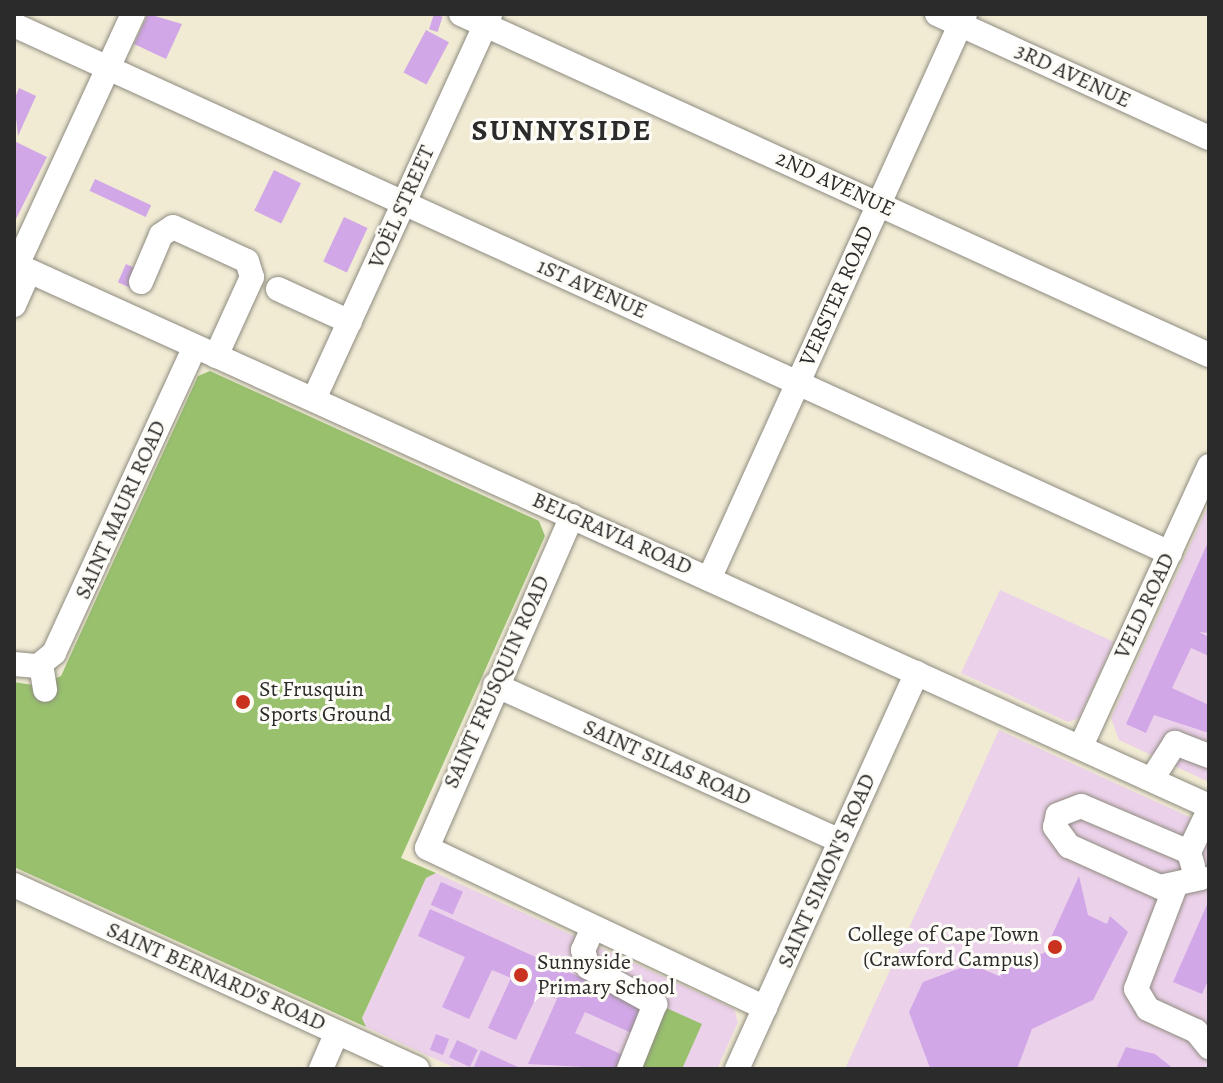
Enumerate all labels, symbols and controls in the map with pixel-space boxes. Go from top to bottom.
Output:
street label: 3RD AVENUE [1011,38,1135,114]
district label: SUNNYSIDE [472,112,652,148]
street label: VOËL STREET [363,142,441,272]
street label: 2ND AVENUE [771,145,899,223]
street label: VERSTER ROAD [794,222,880,370]
street label: 1ST AVENUE [533,253,651,325]
street label: SAINT MAURI ROAD [70,417,172,603]
street label: BELGRAVIA ROAD [528,487,696,581]
street label: VELD ROAD [1109,549,1181,663]
street label: SAINT FRUSQUIN ROAD [438,572,556,792]
place label: St Frusquin Sports Ground [259,676,391,728]
marker: St Frusquin Sports Ground [234,693,252,711]
street label: SAINT SILAS ROAD [579,714,755,812]
street label: SAINT SIMON'S ROAD [772,770,882,972]
street label: SAINT BERNARD'S ROAD [102,917,330,1037]
place label: College of Cape Town (Crawford Campus) [848,921,1039,972]
marker: College of Cape Town (Crawford Campus) [1046,938,1064,956]
place label: Sunnyside Primary School [537,949,675,1000]
marker: Sunnyside Primary School [512,966,530,984]

